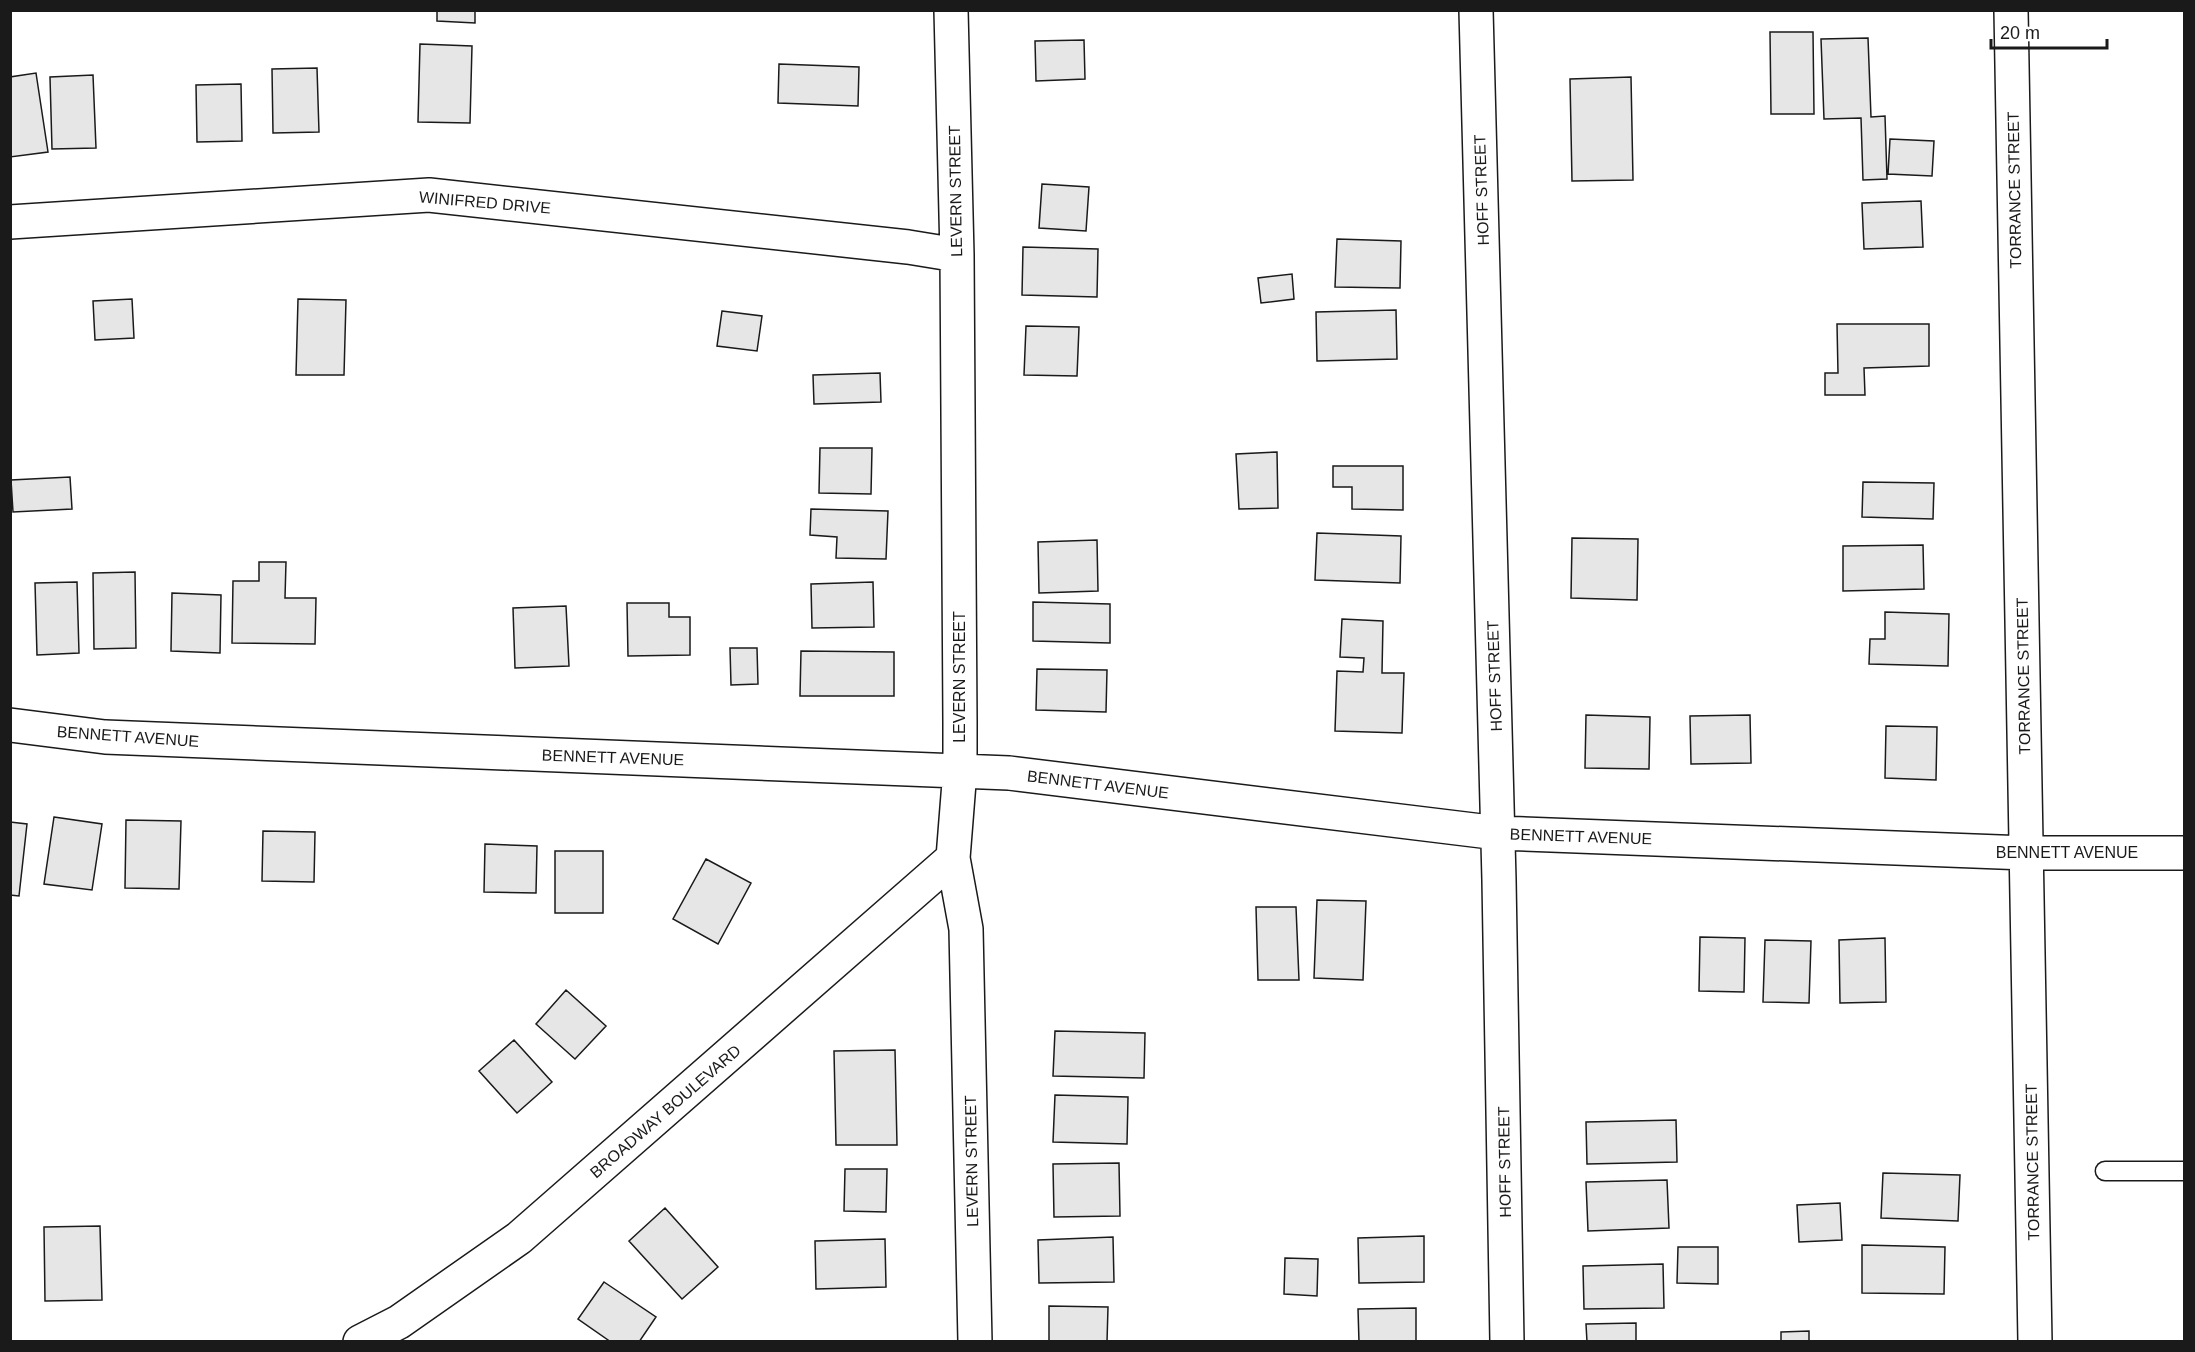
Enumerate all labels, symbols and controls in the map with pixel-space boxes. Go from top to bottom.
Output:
scale bar [1991,12,2106,50]
text: 20 m [2000,23,2040,43]
street label: TORRANCE STREET [2005,111,2024,269]
street label: LEVERN STREET [946,125,965,257]
street label: HOFF STREET [1471,134,1492,246]
street label: WINIFRED DRIVE [418,188,552,217]
street label: TORRANCE STREET [2014,597,2033,755]
street label: LEVERN STREET [951,611,968,743]
street label: HOFF STREET [1484,620,1505,732]
street label: BENNETT AVENUE [56,723,200,750]
street label: BENNETT AVENUE [541,747,685,768]
street label: BENNETT AVENUE [1026,767,1170,802]
street label: BENNETT AVENUE [1509,826,1653,847]
street label: BENNETT AVENUE [1996,844,2138,861]
street label: BROADWAY BOULEVARD [587,1042,744,1181]
street label: TORRANCE STREET [2023,1083,2042,1241]
street label: LEVERN STREET [962,1095,981,1227]
street label: HOFF STREET [1495,1106,1514,1218]

